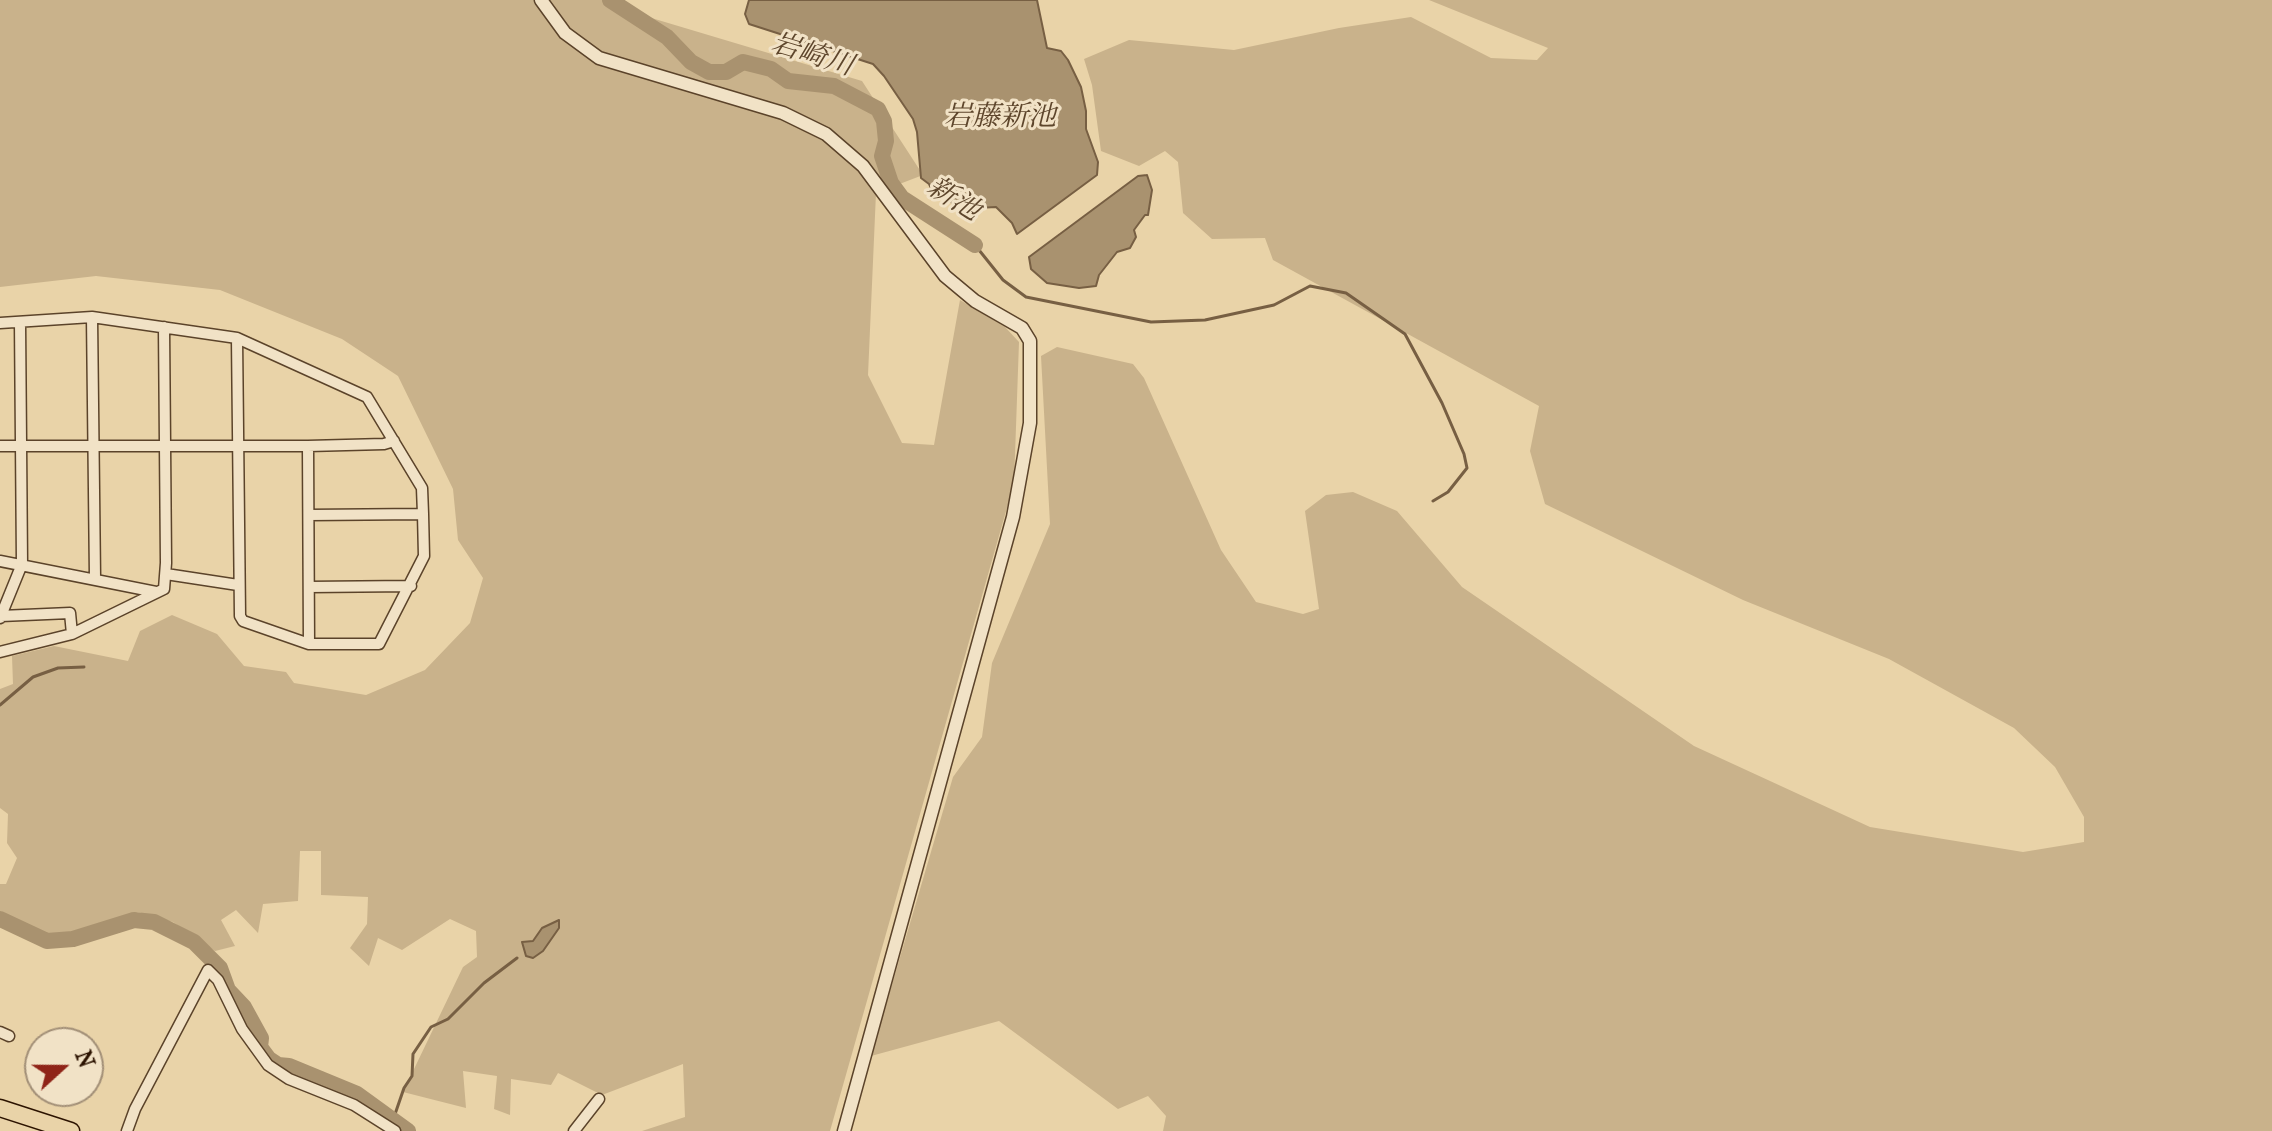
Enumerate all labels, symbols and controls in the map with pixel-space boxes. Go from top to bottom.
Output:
water label: 岩崎川 [767,28,857,84]
water label: 岩藤新池 [944,101,1056,135]
water label: 新池 [920,171,986,229]
north arrow [24,1027,104,1107]
text: N [69,1047,100,1072]

